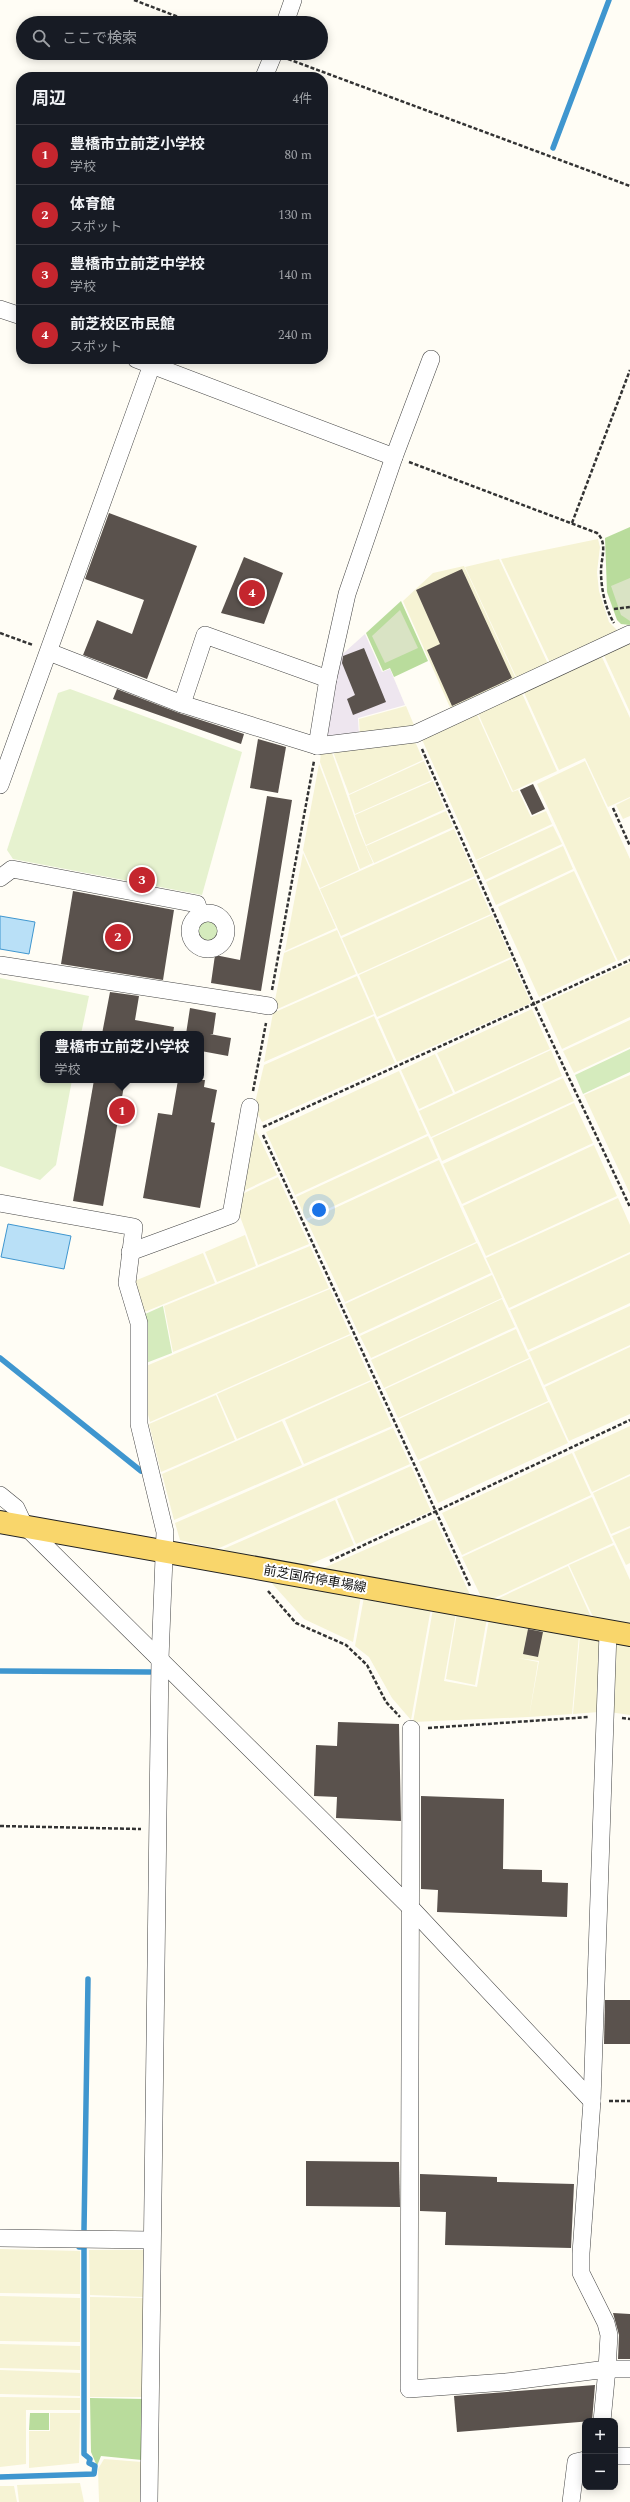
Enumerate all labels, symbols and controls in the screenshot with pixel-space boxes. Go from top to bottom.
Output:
search box [16,16,328,60]
icon: search [30,27,52,49]
text: ここで検索 [62,27,137,50]
text: 周辺 [32,86,66,112]
text: 4件 [292,89,312,109]
text: 豊橋市立前芝小学校 [70,133,205,156]
text: 1 [41,145,49,165]
text: 80 m [285,145,312,165]
text: 学校 [70,157,96,177]
text: 体育館 [70,193,115,216]
text: 2 [41,205,49,225]
text: 130 m [278,205,312,225]
text: スポット [70,217,122,237]
text: 豊橋市立前芝中学校 [70,253,205,276]
text: 3 [41,265,49,285]
text: 140 m [278,265,312,285]
text: 学校 [70,277,96,297]
text: 前芝校区市民館 [70,313,175,336]
text: 4 [41,325,49,345]
text: 240 m [278,325,312,345]
text: スポット [70,337,122,357]
pin: 4 [239,578,265,608]
pin: 3 [129,865,155,895]
pin: 2 [105,922,131,952]
popup [40,1031,204,1083]
text: 豊橋市立前芝小学校 [54,1036,190,1059]
text: 学校 [54,1060,81,1080]
pin: 1 [109,1096,135,1126]
your location [309,1200,329,1220]
street label: 前芝国府停車場線 [262,1560,368,1598]
map controls [582,2418,618,2490]
button: + [582,2418,618,2454]
button: − [582,2454,618,2490]

